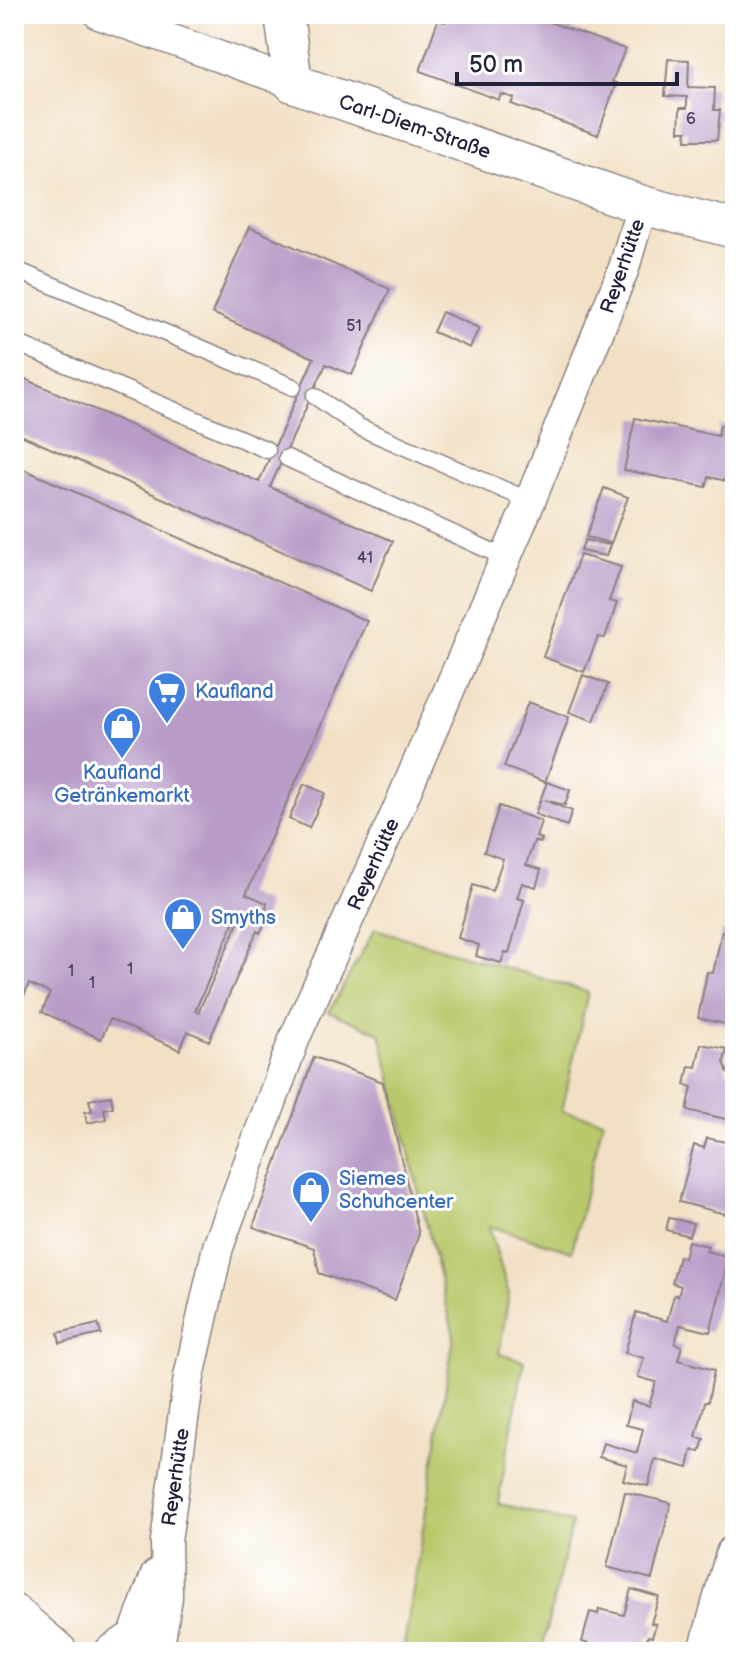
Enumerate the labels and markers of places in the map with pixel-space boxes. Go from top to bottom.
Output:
supermarket icon: Kaufland [146,670,188,725]
place label: Kaufland [195,680,274,704]
shop icon: Kaufland Getränkemarkt [101,705,143,760]
place label: Kaufland Getränkemarkt [54,761,190,808]
shop icon: Smyths [162,896,204,951]
place label: Smyths [211,906,276,930]
place label: Siemes Schuhcenter [339,1167,454,1214]
shop icon: Siemes Schuhcenter [290,1169,332,1224]

